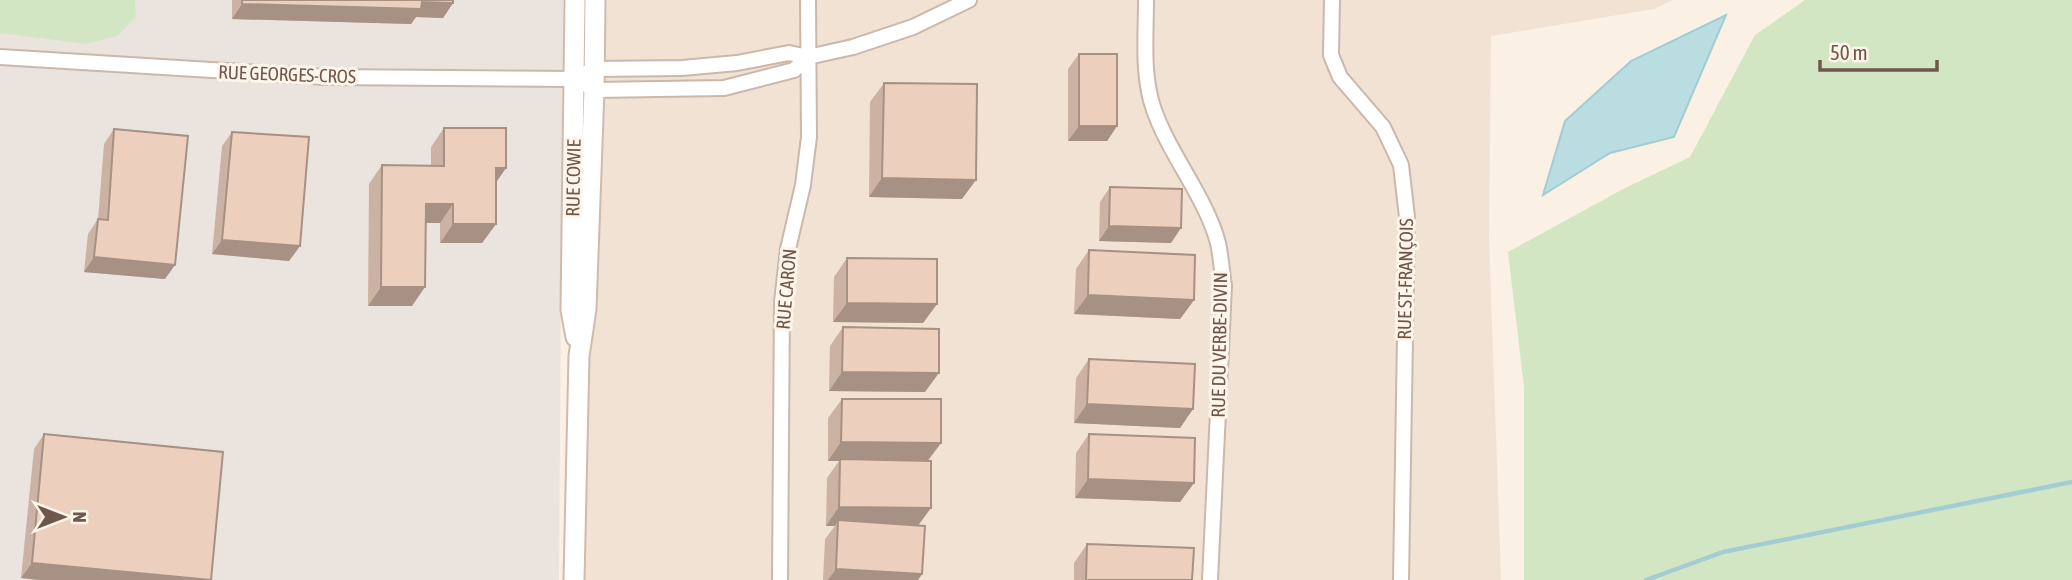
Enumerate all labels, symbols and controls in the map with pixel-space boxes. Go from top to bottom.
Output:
scale bar [1820,28,1937,72]
text: 50 m [1830,40,1868,64]
street label: RUE GEORGES-CROS [218,61,356,87]
street label: RUE COWIE [561,139,585,217]
street label: RUE ST-FRANÇOIS [1393,218,1417,340]
street label: RUE CARON [772,248,800,330]
street label: RUE DU VERBE-DIVIN [1207,272,1231,418]
north arrow [28,482,98,552]
text: N [69,511,91,523]

